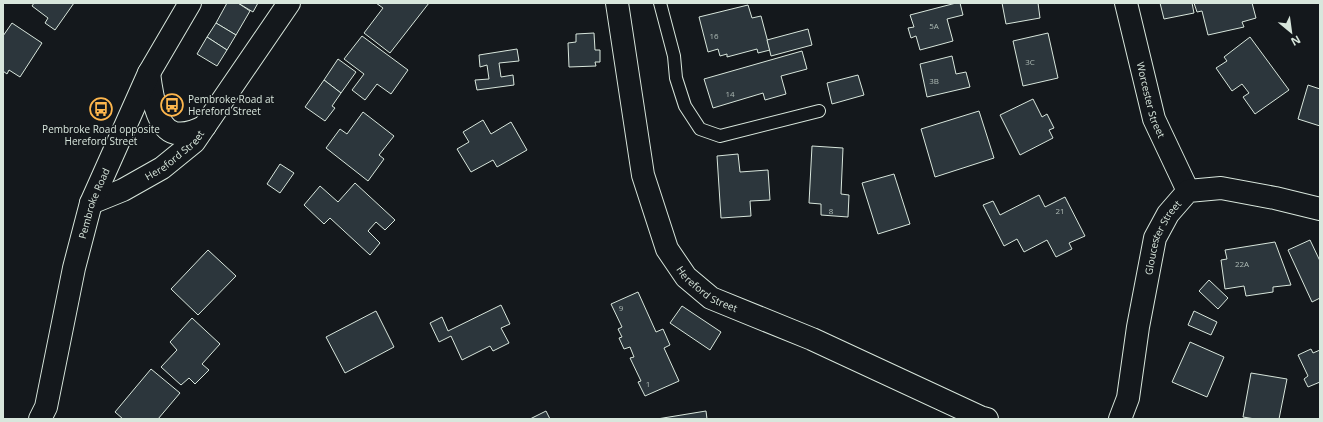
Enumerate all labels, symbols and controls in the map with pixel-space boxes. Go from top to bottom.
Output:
north arrow [1271,12,1311,52]
house number: 5A [929,20,940,31]
house number: 16 [709,30,719,41]
text: N [1289,32,1304,50]
house number: 3C [1025,56,1035,67]
street label: Worcester Street [1133,60,1169,140]
house number: 3B [929,75,939,86]
house number: 14 [725,88,735,99]
bus stop icon: Pembroke Road at Hereford Street [159,92,185,118]
place label: Pembroke Road at Hereford Street [188,92,275,118]
bus stop icon: Pembroke Road opposite Hereford Street [88,96,114,122]
place label: Pembroke Road opposite Hereford Street [42,122,160,148]
street label: Hereford Street [142,127,207,183]
street label: Pembroke Road [75,166,113,240]
street label: Gloucester Street [1141,197,1184,276]
house number: 8 [829,205,834,216]
house number: 21 [1055,205,1065,216]
house number: 22A [1235,258,1250,269]
street label: Hereford Street [673,263,740,315]
house number: 9 [619,302,624,313]
house number: 1 [646,378,650,389]

